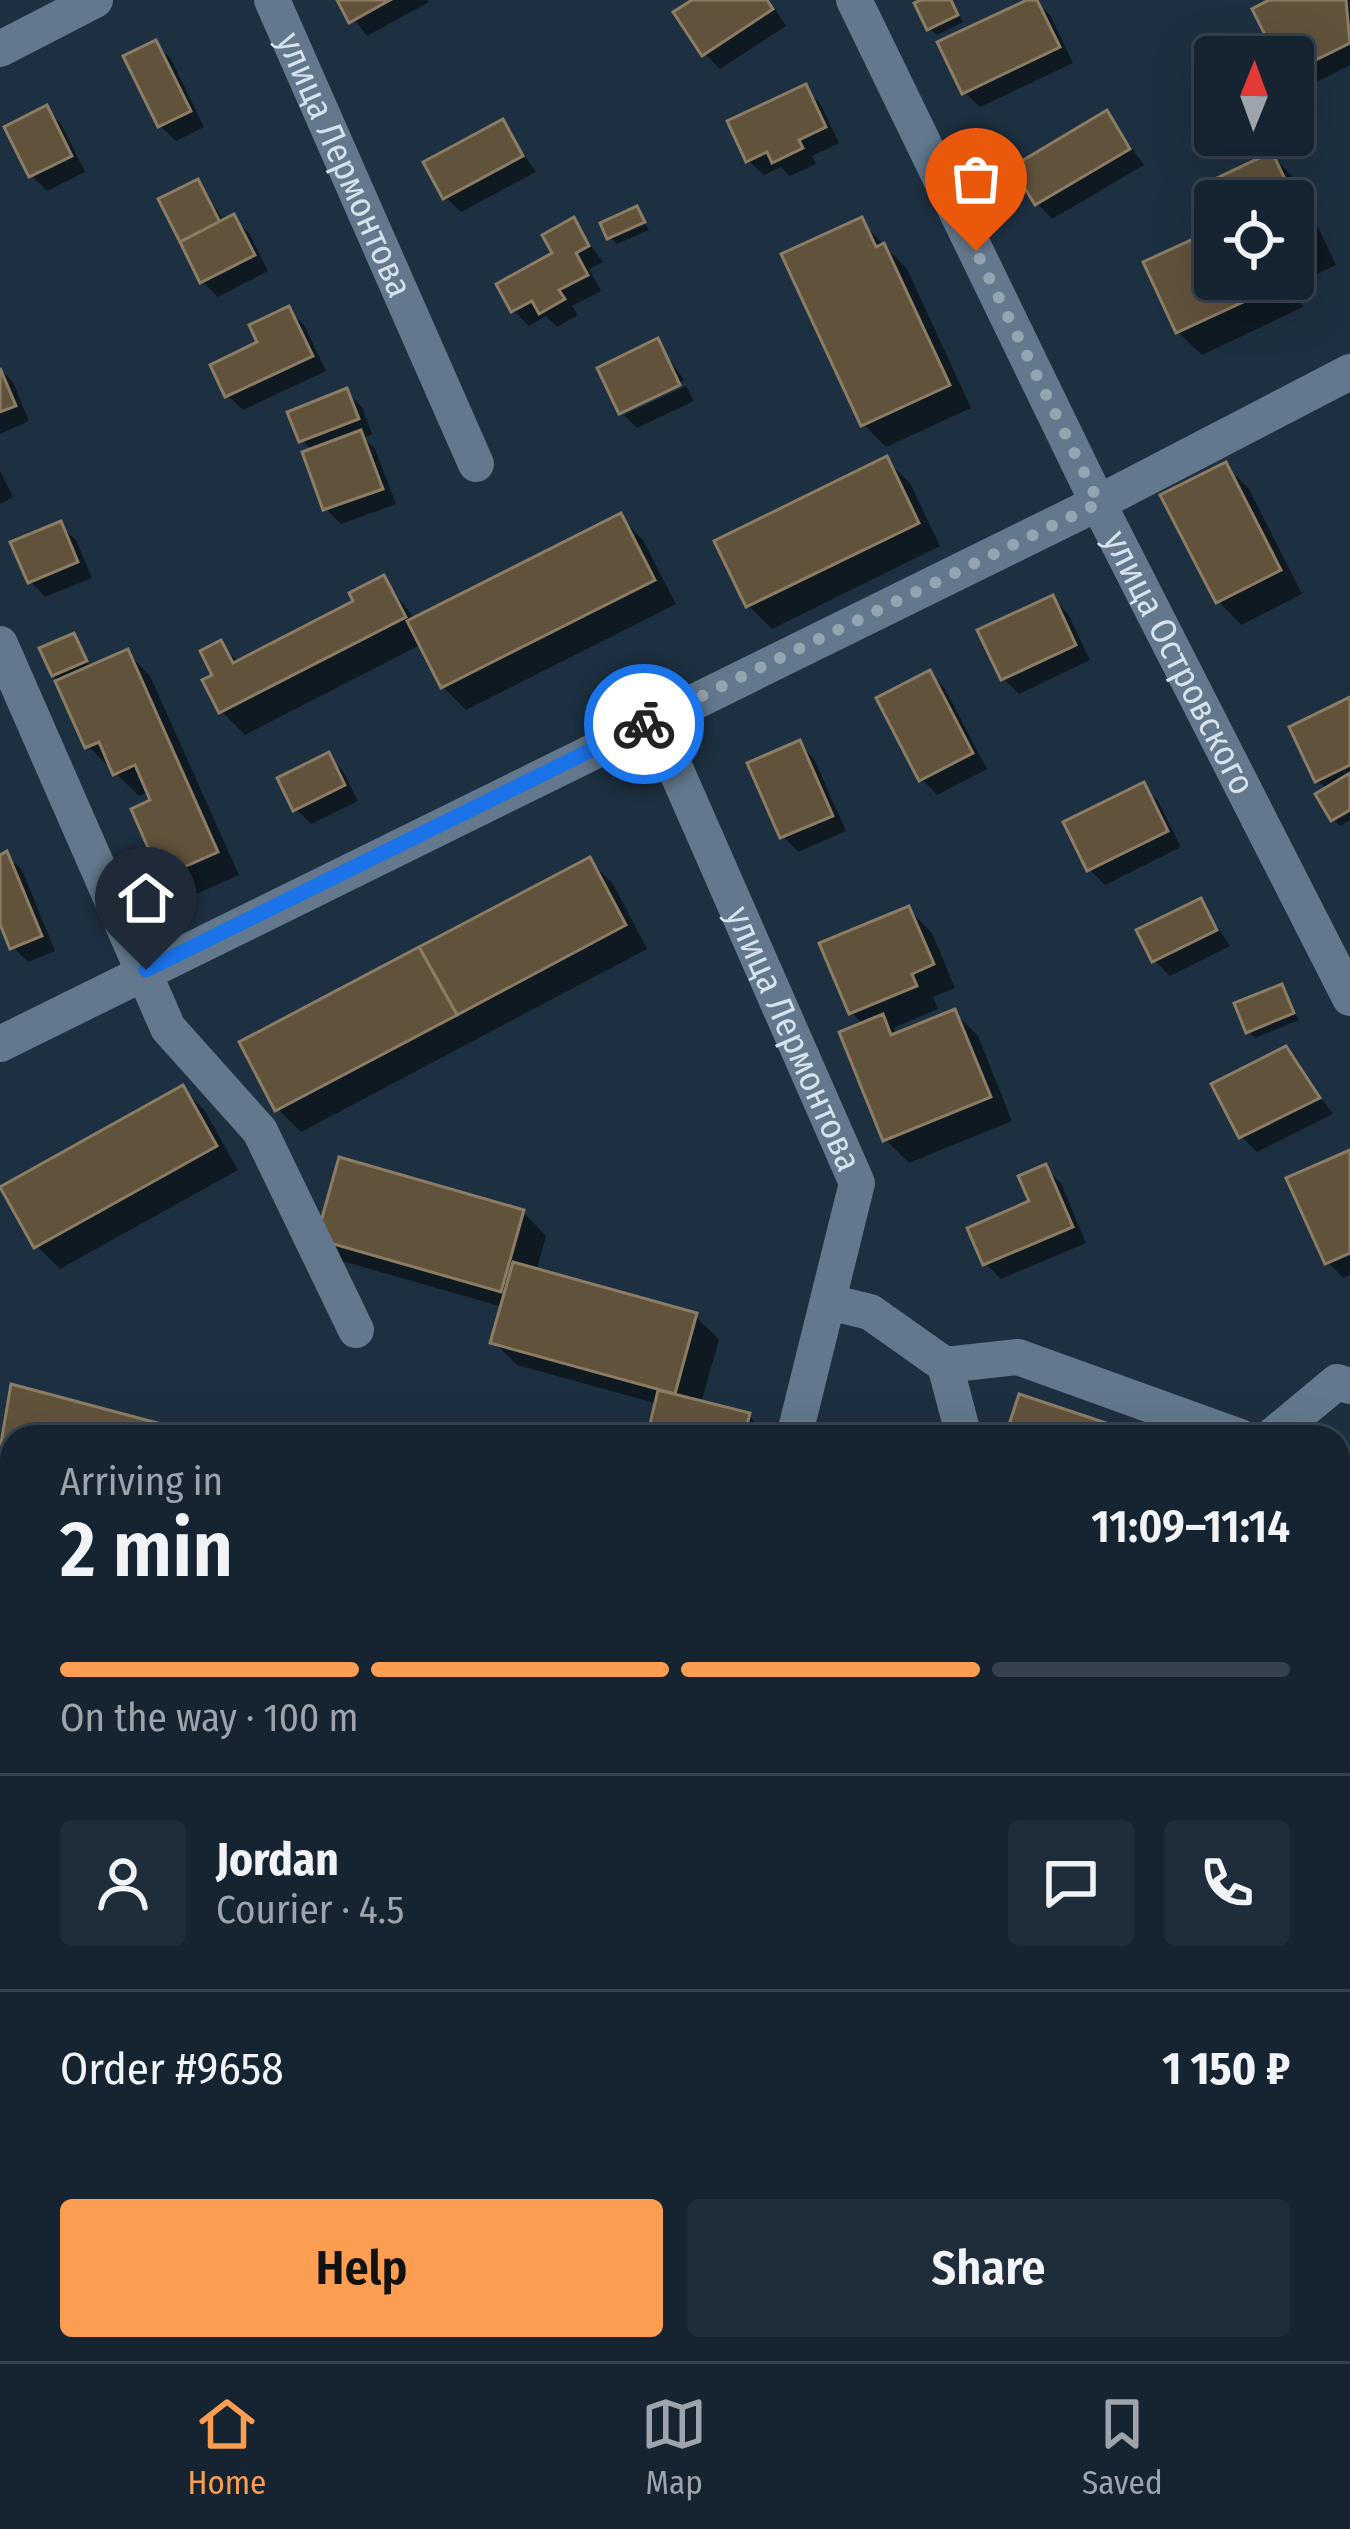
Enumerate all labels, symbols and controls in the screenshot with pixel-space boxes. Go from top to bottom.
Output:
street label: улица Лермонтова [267,26,422,304]
north arrow [1194,36,1314,156]
map controls [1194,36,1314,300]
pin [925,128,1027,251]
icon: bag [943,146,1009,212]
button: locate [1194,180,1314,300]
street label: улица Островского [1094,523,1265,802]
courier [584,664,704,784]
icon: bike [611,691,677,757]
pin [95,847,197,970]
icon: home [113,865,179,931]
street label: улица Лермонтова [716,899,871,1178]
text: Arriving in [60,1459,223,1505]
text: 11:09–11:14 [1091,1500,1290,1554]
text: 2 min [60,1503,233,1597]
text: On the way · 100 m [60,1695,359,1741]
button: person [60,1820,186,1946]
button: chat [1008,1820,1134,1946]
button: phone [1164,1820,1290,1946]
text: Jordan [216,1833,339,1887]
text: Courier · 4.5 [216,1887,404,1933]
text: Order #9658 [60,2042,284,2096]
text: 1 150 ₽ [1162,2042,1290,2096]
button: Help [60,2199,663,2337]
button: Share [687,2199,1290,2337]
tab: Home [187,2391,266,2503]
tab: Map [641,2391,707,2503]
tab: Saved [1082,2391,1163,2503]

